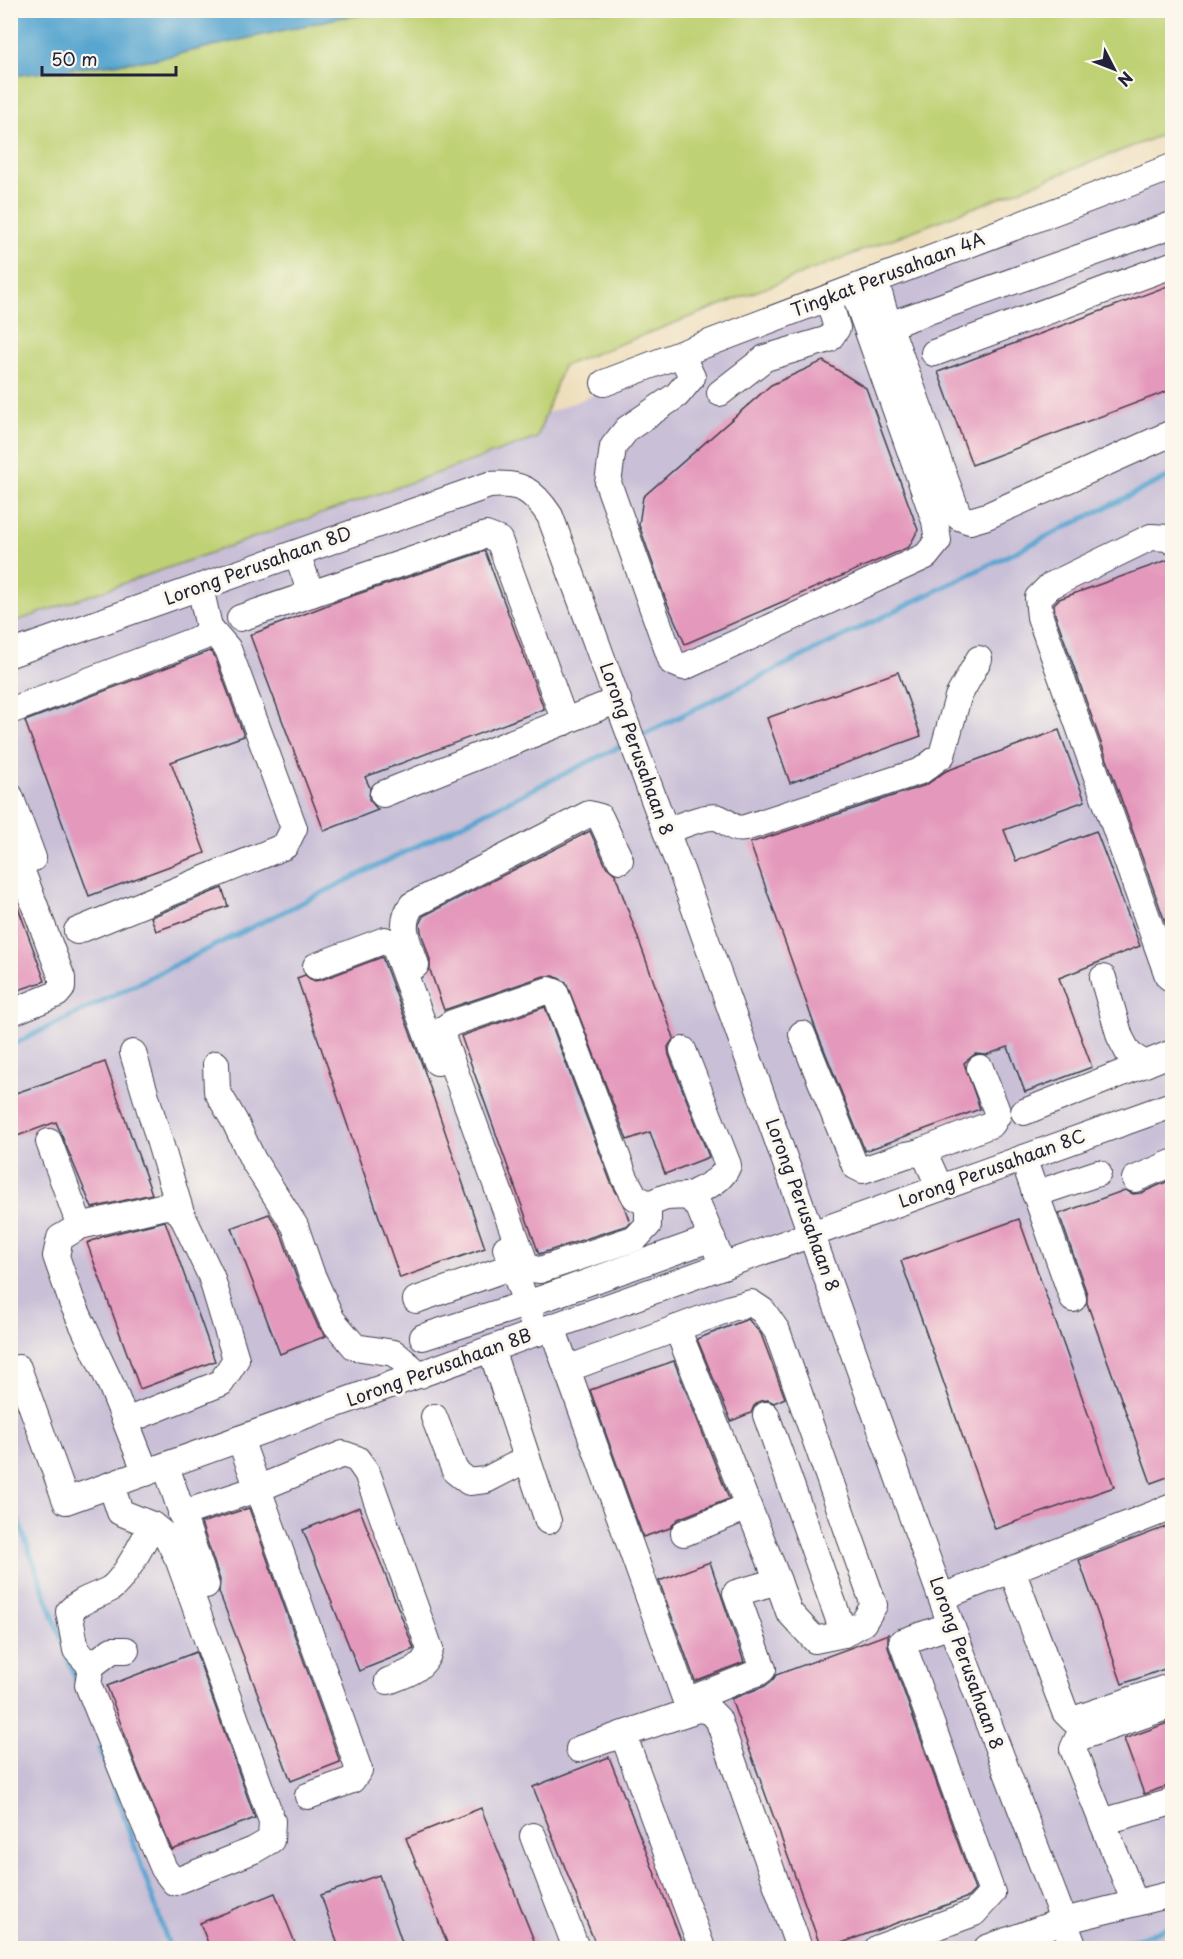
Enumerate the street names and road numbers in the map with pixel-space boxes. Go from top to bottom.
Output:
street label: Tingkat Perusahaan 4A [787,224,988,323]
street label: Lorong Perusahaan 8D [160,518,355,611]
street label: Lorong Perusahaan 8 [594,658,681,839]
street label: Lorong Perusahaan 8 [760,1114,847,1295]
street label: Lorong Perusahaan 8C [894,1121,1089,1214]
street label: Lorong Perusahaan 8B [342,1321,535,1413]
street label: Lorong Perusahaan 8 [924,1572,1011,1753]

